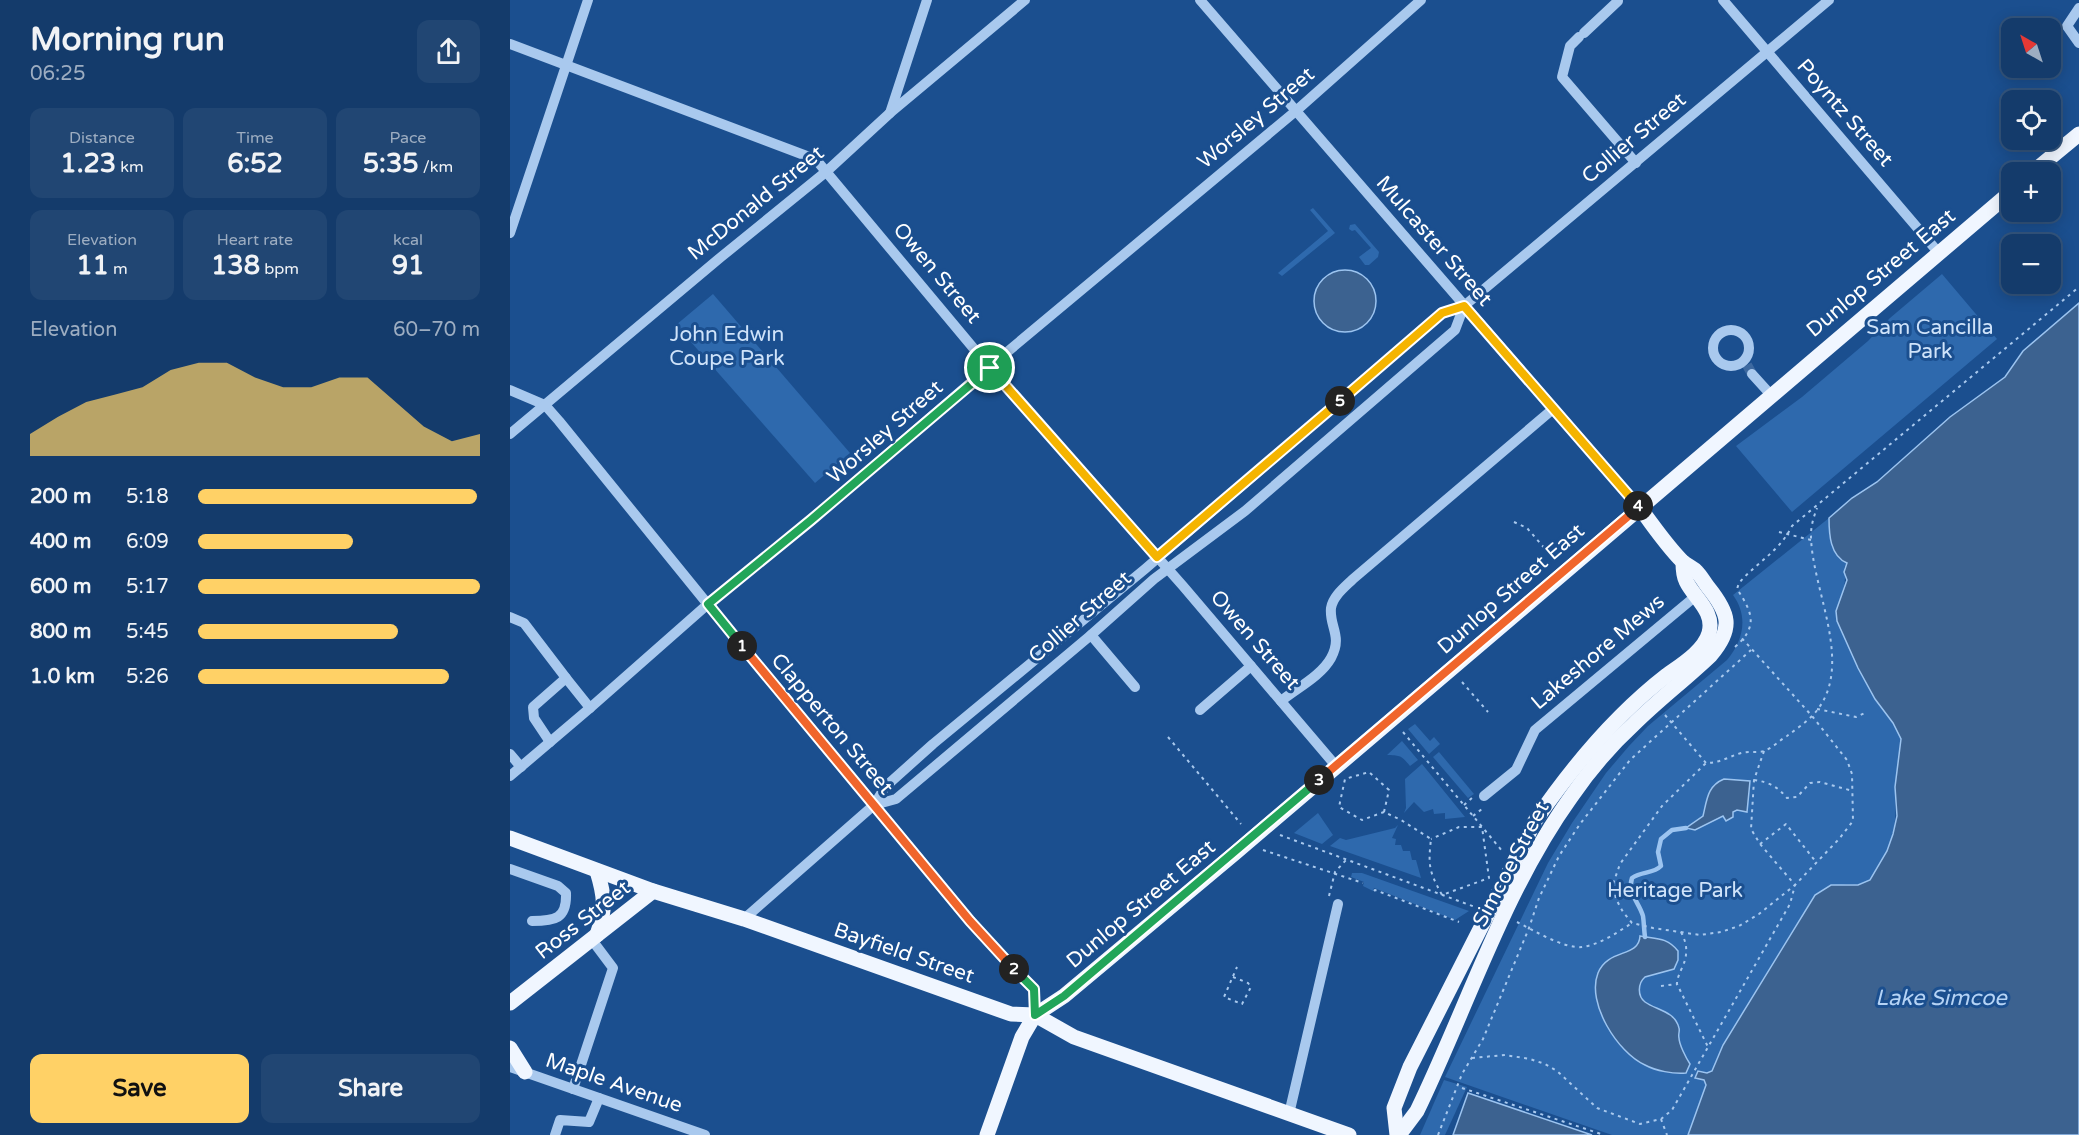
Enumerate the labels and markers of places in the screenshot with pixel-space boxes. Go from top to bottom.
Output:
pin [964,342,1015,393]
pin: 5 [1325,386,1355,416]
pin: 4 [1623,491,1653,521]
pin: 1 [727,631,757,661]
pin: 3 [1304,765,1334,795]
pin: 2 [999,954,1029,984]

